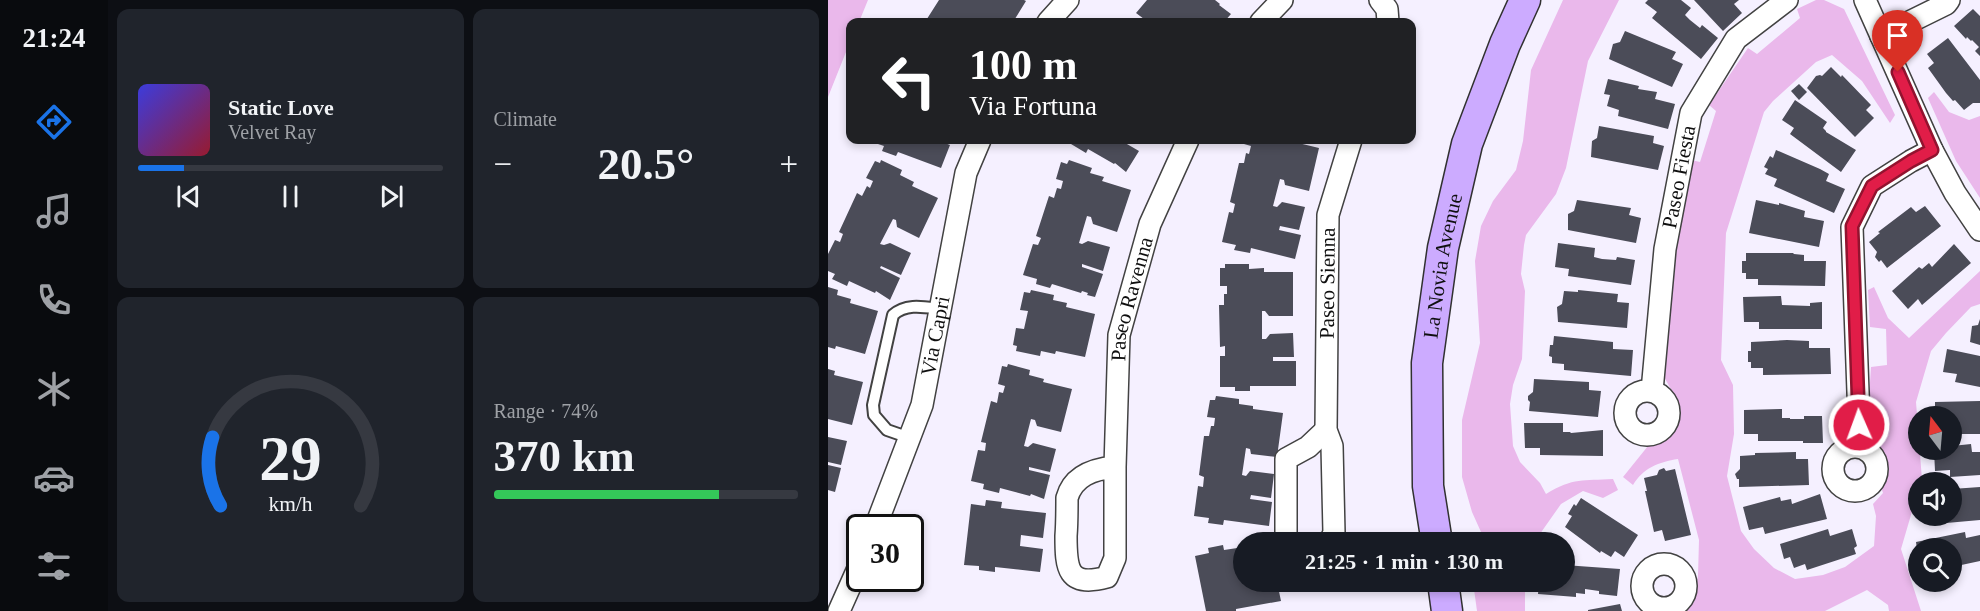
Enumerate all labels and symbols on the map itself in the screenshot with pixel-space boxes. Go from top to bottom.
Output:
pin [1872,10,1923,72]
street label: Paseo Fiesta [1657,123,1701,230]
street label: La Novia Avenue [1419,191,1467,340]
street label: Paseo Sienna [1315,227,1340,339]
street label: Paseo Ravenna [1106,233,1158,362]
street label: Via Capri [916,294,954,378]
position arrow [1827,393,1891,457]
north arrow [1908,406,1962,460]
speed limit sign: 30 [846,514,924,592]

